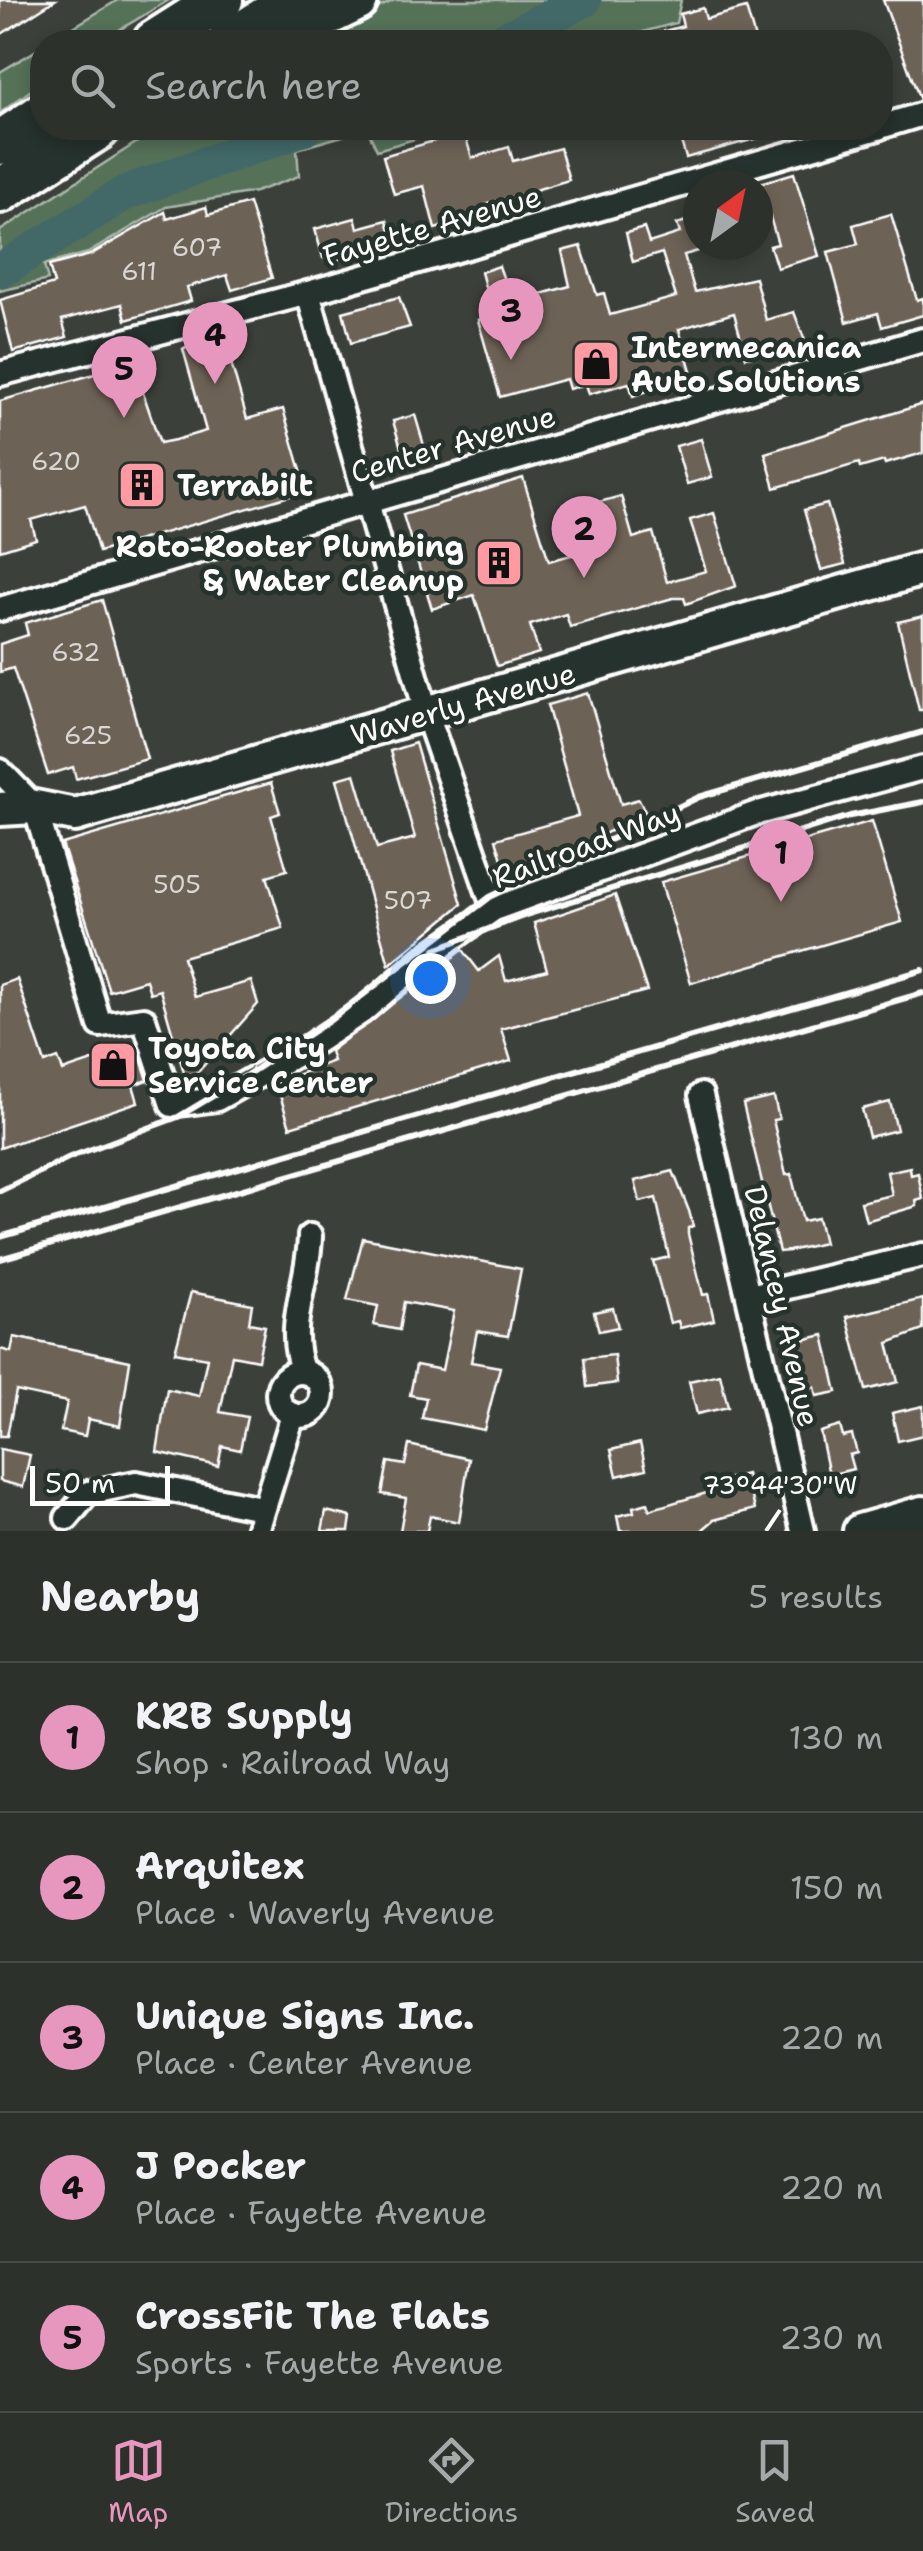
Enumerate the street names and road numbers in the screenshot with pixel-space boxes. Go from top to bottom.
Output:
street label: Fayette Avenue [318,175,546,277]
street label: Center Avenue [346,395,560,493]
street label: Waverly Avenue [346,652,580,756]
street label: Railroad Way [486,792,686,898]
street label: Delancey Avenue [734,1181,830,1431]

